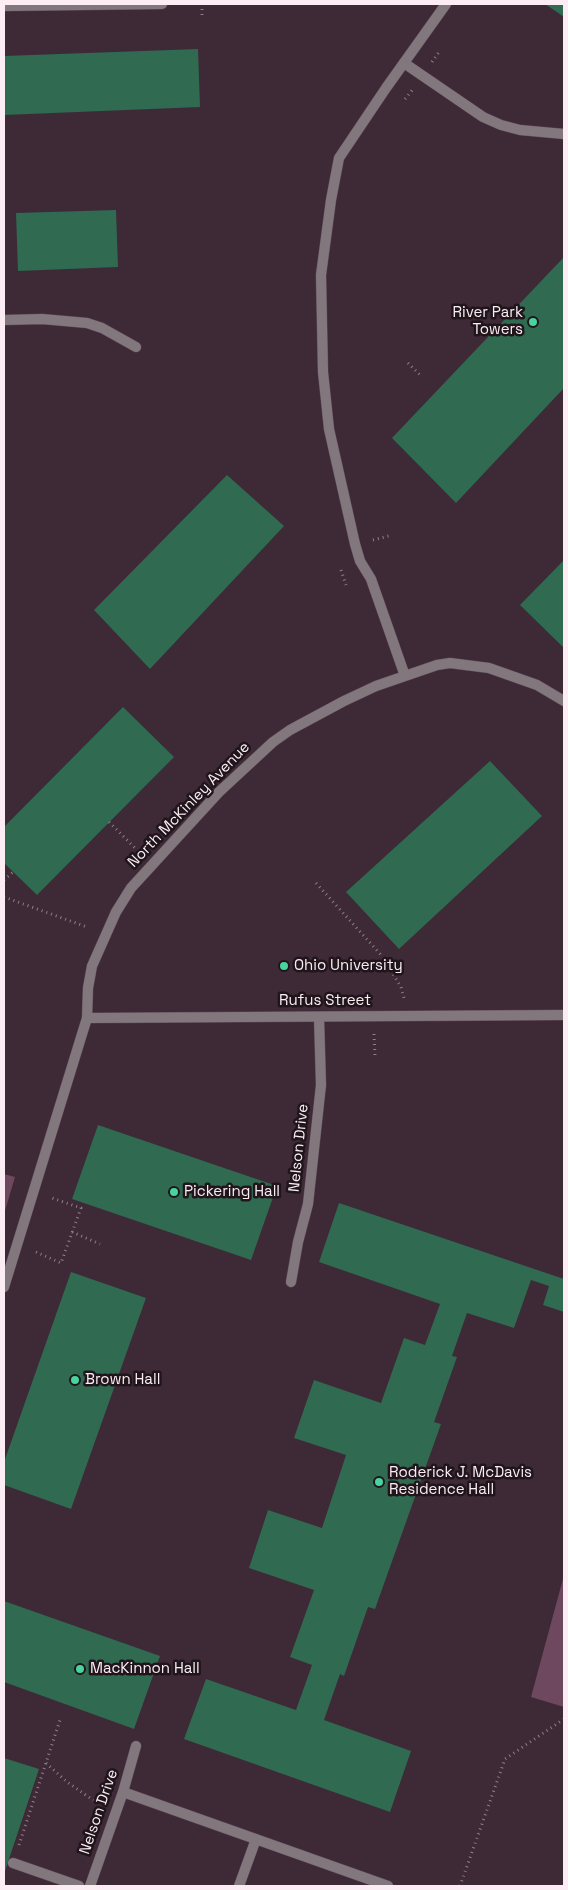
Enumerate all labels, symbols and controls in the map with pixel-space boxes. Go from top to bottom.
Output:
place label: River Park Towers [452,304,523,339]
marker: River Park Towers [527,316,539,328]
street label: North McKinley Avenue [124,739,254,871]
place label: Ohio University [294,957,403,975]
marker: Ohio University [278,960,290,972]
street label: Rufus Street [279,992,371,1010]
street label: Nelson Drive [285,1103,313,1193]
place label: Pickering Hall [184,1183,280,1201]
marker: Pickering Hall [168,1186,180,1198]
place label: Brown Hall [85,1371,160,1389]
marker: Brown Hall [69,1374,81,1386]
place label: Roderick J. McDavis Residence Hall [389,1464,532,1499]
marker: Roderick J. McDavis Residence Hall [373,1476,385,1488]
place label: MacKinnon Hall [90,1660,200,1678]
marker: MacKinnon Hall [74,1663,86,1675]
street label: Nelson Drive [76,1767,122,1857]

